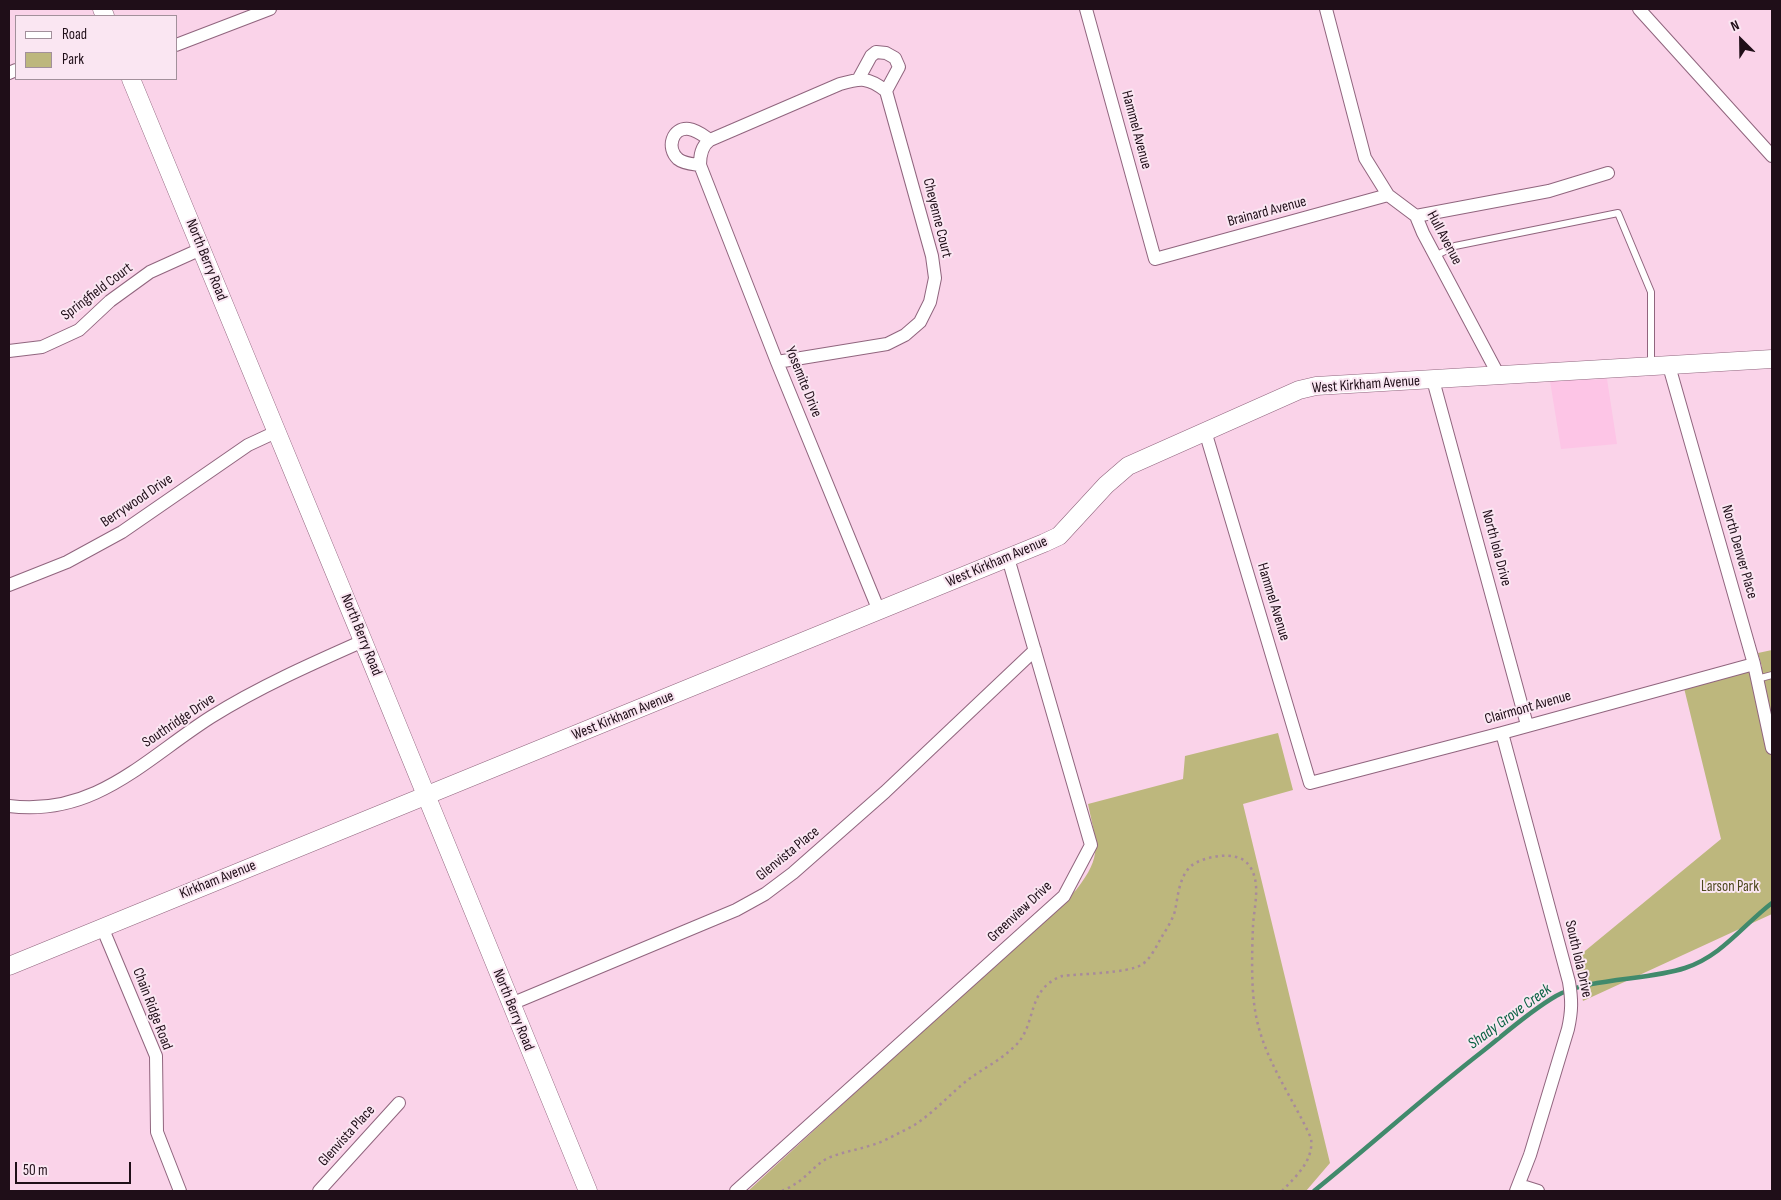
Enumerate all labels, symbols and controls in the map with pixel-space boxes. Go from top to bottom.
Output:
legend [15,15,178,80]
north arrow [1716,15,1766,65]
text: N [1728,16,1742,35]
text: Road [62,25,87,44]
text: Park [62,50,84,69]
street label: Hammel Avenue [1117,89,1155,171]
street label: Cheyenne Court [918,176,956,260]
street label: Brainard Avenue [1226,193,1308,231]
street label: Hull Avenue [1422,208,1466,268]
street label: North Berry Road [181,217,231,303]
street label: Springfield Court [58,259,136,325]
street label: Yosemite Drive [781,344,825,420]
street label: West Kirkham Avenue [1311,372,1421,398]
street label: Berrywood Drive [98,470,176,532]
street label: North Denver Place [1717,503,1761,601]
street label: North Iola Drive [1477,508,1515,588]
street label: West Kirkham Avenue [944,533,1050,591]
street label: Hammel Avenue [1253,561,1293,643]
street label: North Berry Road [336,592,386,678]
street label: West Kirkham Avenue [569,687,677,745]
street label: Clairmont Avenue [1483,687,1573,729]
street label: Southridge Drive [139,690,219,752]
street label: Glenvista Place [753,823,823,885]
street label: Kirkham Avenue [177,857,259,903]
street label: Greenview Drive [984,878,1056,946]
park label: Larson Park [1701,878,1759,896]
street label: South Iola Drive [1560,919,1596,999]
street label: Chain Ridge Road [128,965,176,1053]
street label: North Berry Road [488,967,538,1053]
water label: Shady Grove Creek [1465,980,1555,1054]
street label: Glenvista Place [315,1102,379,1170]
scale bar [18,1152,134,1184]
text: 50 m [23,1161,48,1180]

